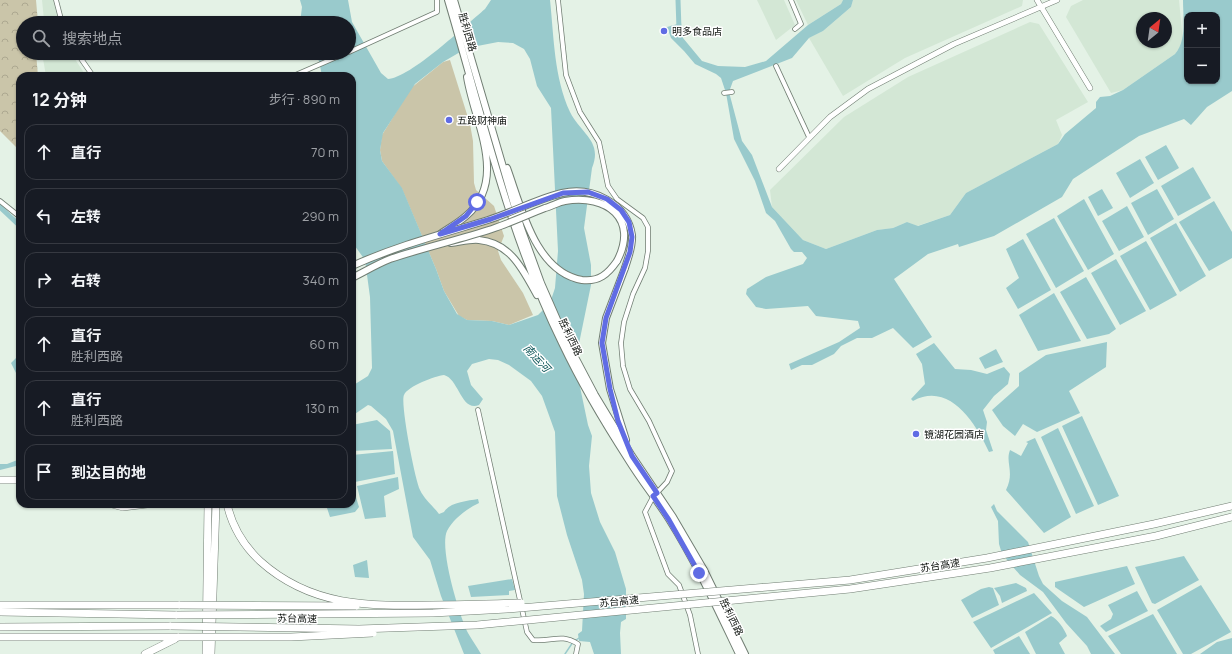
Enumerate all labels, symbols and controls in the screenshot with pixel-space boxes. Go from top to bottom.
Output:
street label: 胜利西路 [456,11,480,53]
north arrow [1136,12,1172,48]
map controls [1184,12,1220,84]
button: + [1184,12,1220,48]
search box [16,16,356,60]
place label: 明多食品店 [672,24,722,38]
marker: 明多食品店 [659,26,669,36]
icon: search [30,27,52,49]
text: 搜索地点 [62,28,122,49]
button: − [1184,48,1220,84]
text: 12 分钟 [32,88,87,111]
text: 步行 · 890 m [269,90,340,108]
place label: 五路财神庙 [457,113,507,127]
marker: 五路财神庙 [444,115,454,125]
icon: ahead [33,141,55,163]
text: 直行 [71,142,101,163]
text: 70 m [311,143,339,161]
route start [468,193,486,211]
icon: left [33,205,55,227]
text: 左转 [71,206,101,227]
text: 290 m [302,207,339,225]
icon: right [33,269,55,291]
text: 右转 [71,270,101,291]
text: 340 m [303,271,339,289]
street label: 胜利西路 [556,316,586,358]
text: 直行 [71,325,101,346]
icon: ahead [33,333,55,355]
text: 60 m [309,335,339,353]
water label: 南运河 [521,340,555,376]
text: 胜利西路 [71,347,123,365]
text: 直行 [71,389,101,410]
icon: ahead [33,397,55,419]
text: 130 m [305,399,339,417]
text: 胜利西路 [71,411,123,429]
place label: 镜湖花园酒店 [924,427,984,441]
marker: 镜湖花园酒店 [911,429,921,439]
icon: arrive [33,461,55,483]
text: 到达目的地 [71,462,146,483]
street label: 苏台高速 [919,555,961,575]
route end [690,564,708,582]
street label: 苏台高速 [598,592,640,610]
street label: 胜利西路 [717,596,747,638]
street label: 苏台高速 [277,611,317,625]

